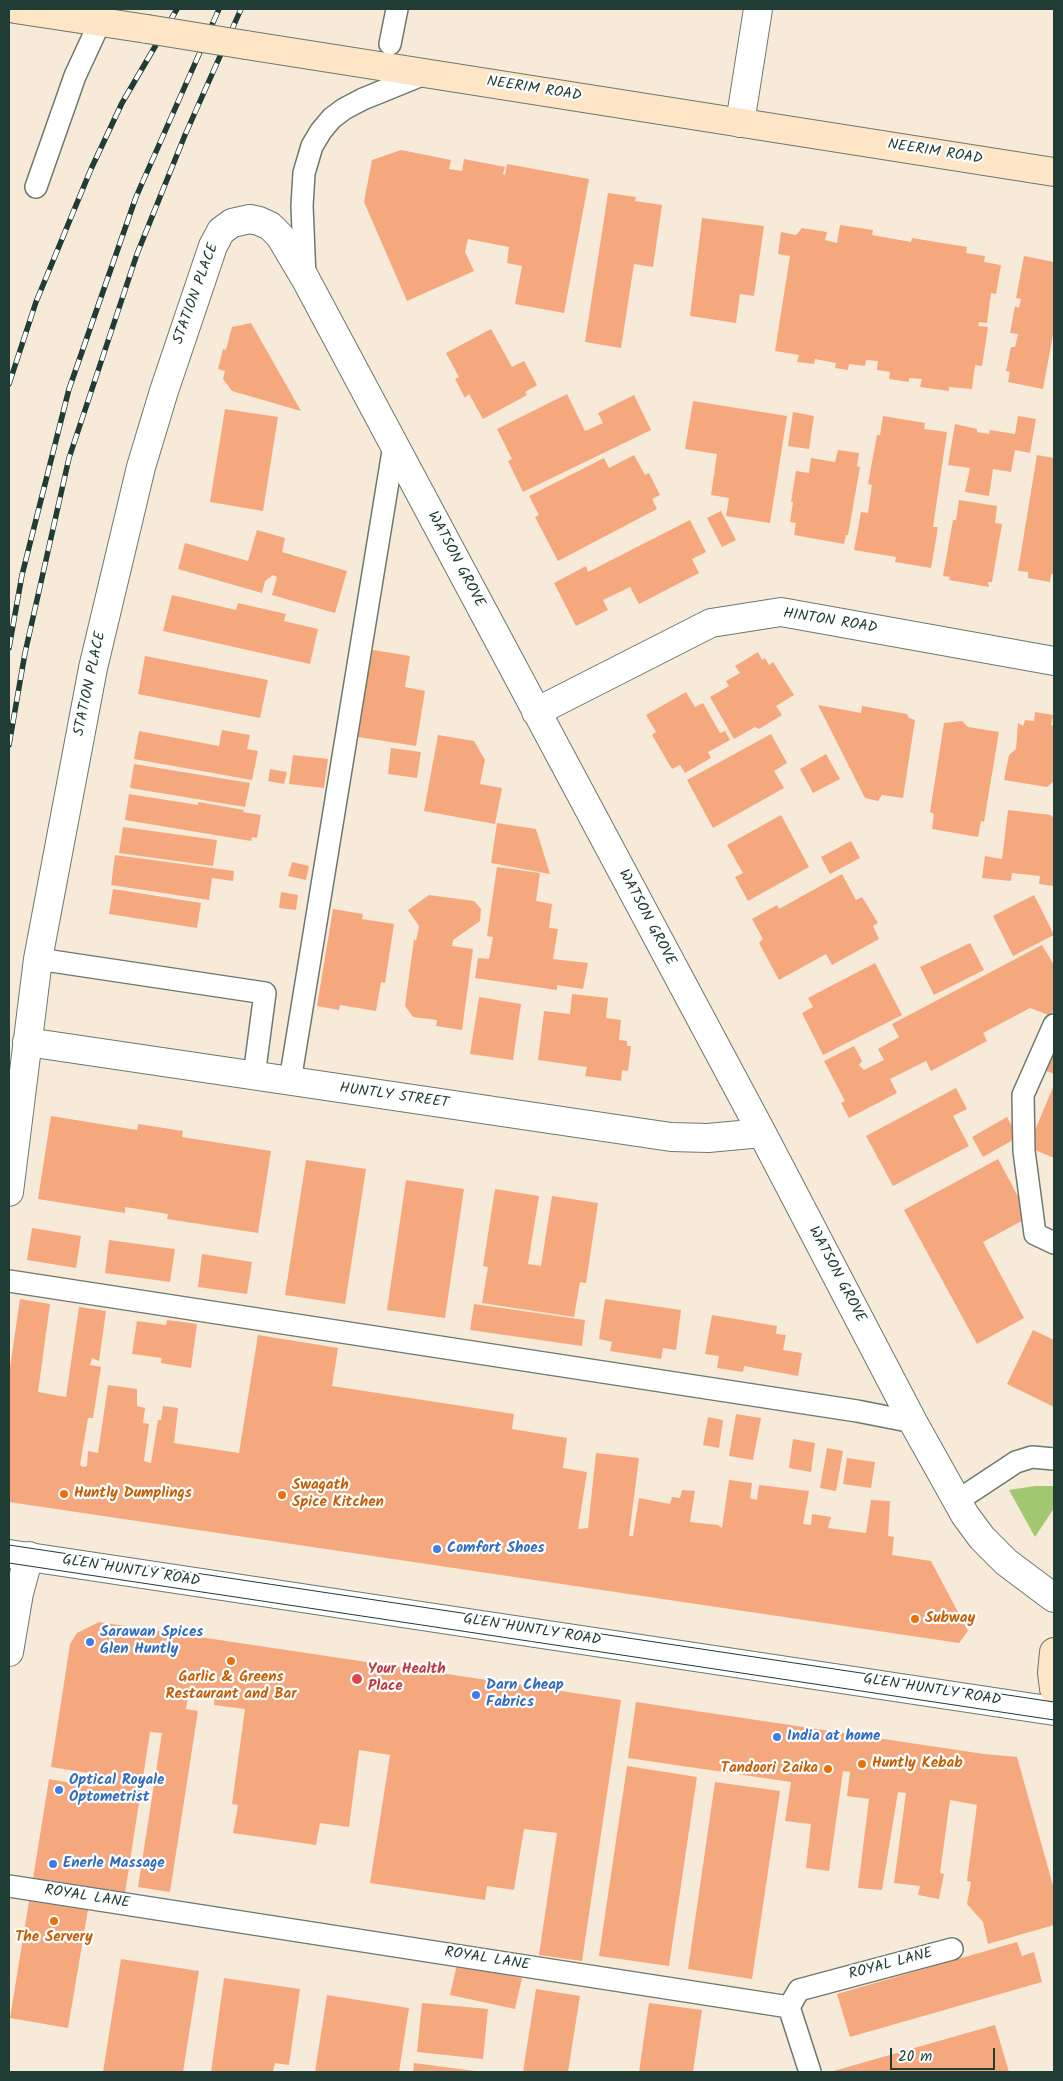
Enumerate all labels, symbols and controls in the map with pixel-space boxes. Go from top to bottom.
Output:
street label: NEERIM ROAD [485,74,583,106]
street label: NEERIM ROAD [886,137,984,169]
street label: STATION PLACE [170,241,224,347]
street label: WATSON GROVE [422,509,488,611]
street label: HINTON ROAD [782,606,878,638]
street label: STATION PLACE [71,630,111,738]
street label: WATSON GROVE [613,867,679,969]
street label: HUNTLY STREET [338,1080,450,1114]
street label: WATSON GROVE [803,1224,869,1326]
place label: Swagath Spice Kitchen [292,1477,384,1512]
place label: Huntly Dumplings [74,1485,192,1503]
marker: Huntly Dumplings [58,1488,70,1500]
marker: Swagath Spice Kitchen [276,1489,288,1501]
place label: Comfort Shoes [447,1540,545,1558]
marker: Comfort Shoes [431,1543,443,1555]
street label: GLEN HUNTLY ROAD [61,1552,201,1592]
place label: Subway [925,1610,975,1628]
street label: GLEN HUNTLY ROAD [462,1611,602,1651]
marker: Subway [909,1613,921,1625]
place label: Sarawan Spices Glen Huntly [100,1624,203,1659]
marker: Sarawan Spices Glen Huntly [84,1636,96,1648]
marker: Garlic & Greens Restaurant and Bar [225,1655,237,1667]
place label: Your Health Place [368,1661,446,1696]
place label: Garlic & Greens Restaurant and Bar [165,1669,297,1704]
street label: GLEN HUNTLY ROAD [862,1671,1002,1711]
marker: Your Health Place [350,1672,364,1686]
place label: Darn Cheap Fabrics [486,1677,564,1712]
marker: Darn Cheap Fabrics [470,1689,482,1701]
place label: India at home [787,1728,880,1746]
marker: India at home [771,1731,783,1743]
place label: Huntly Kebab [872,1755,963,1773]
marker: Huntly Kebab [856,1758,868,1770]
place label: Tandoori Zaika [721,1760,818,1778]
marker: Tandoori Zaika [822,1763,834,1775]
place label: Optical Royale Optometrist [69,1772,164,1807]
marker: Optical Royale Optometrist [53,1784,65,1796]
place label: Enerle Massage [63,1855,165,1873]
marker: Enerle Massage [47,1858,59,1870]
street label: ROYAL LANE [43,1882,131,1914]
marker: The Servery [48,1915,60,1927]
place label: The Servery [15,1929,93,1947]
street label: ROYAL LANE [443,1944,531,1976]
street label: ROYAL LANE [847,1945,935,1985]
scale bar [893,2038,998,2070]
text: 20 m [898,2045,932,2069]

